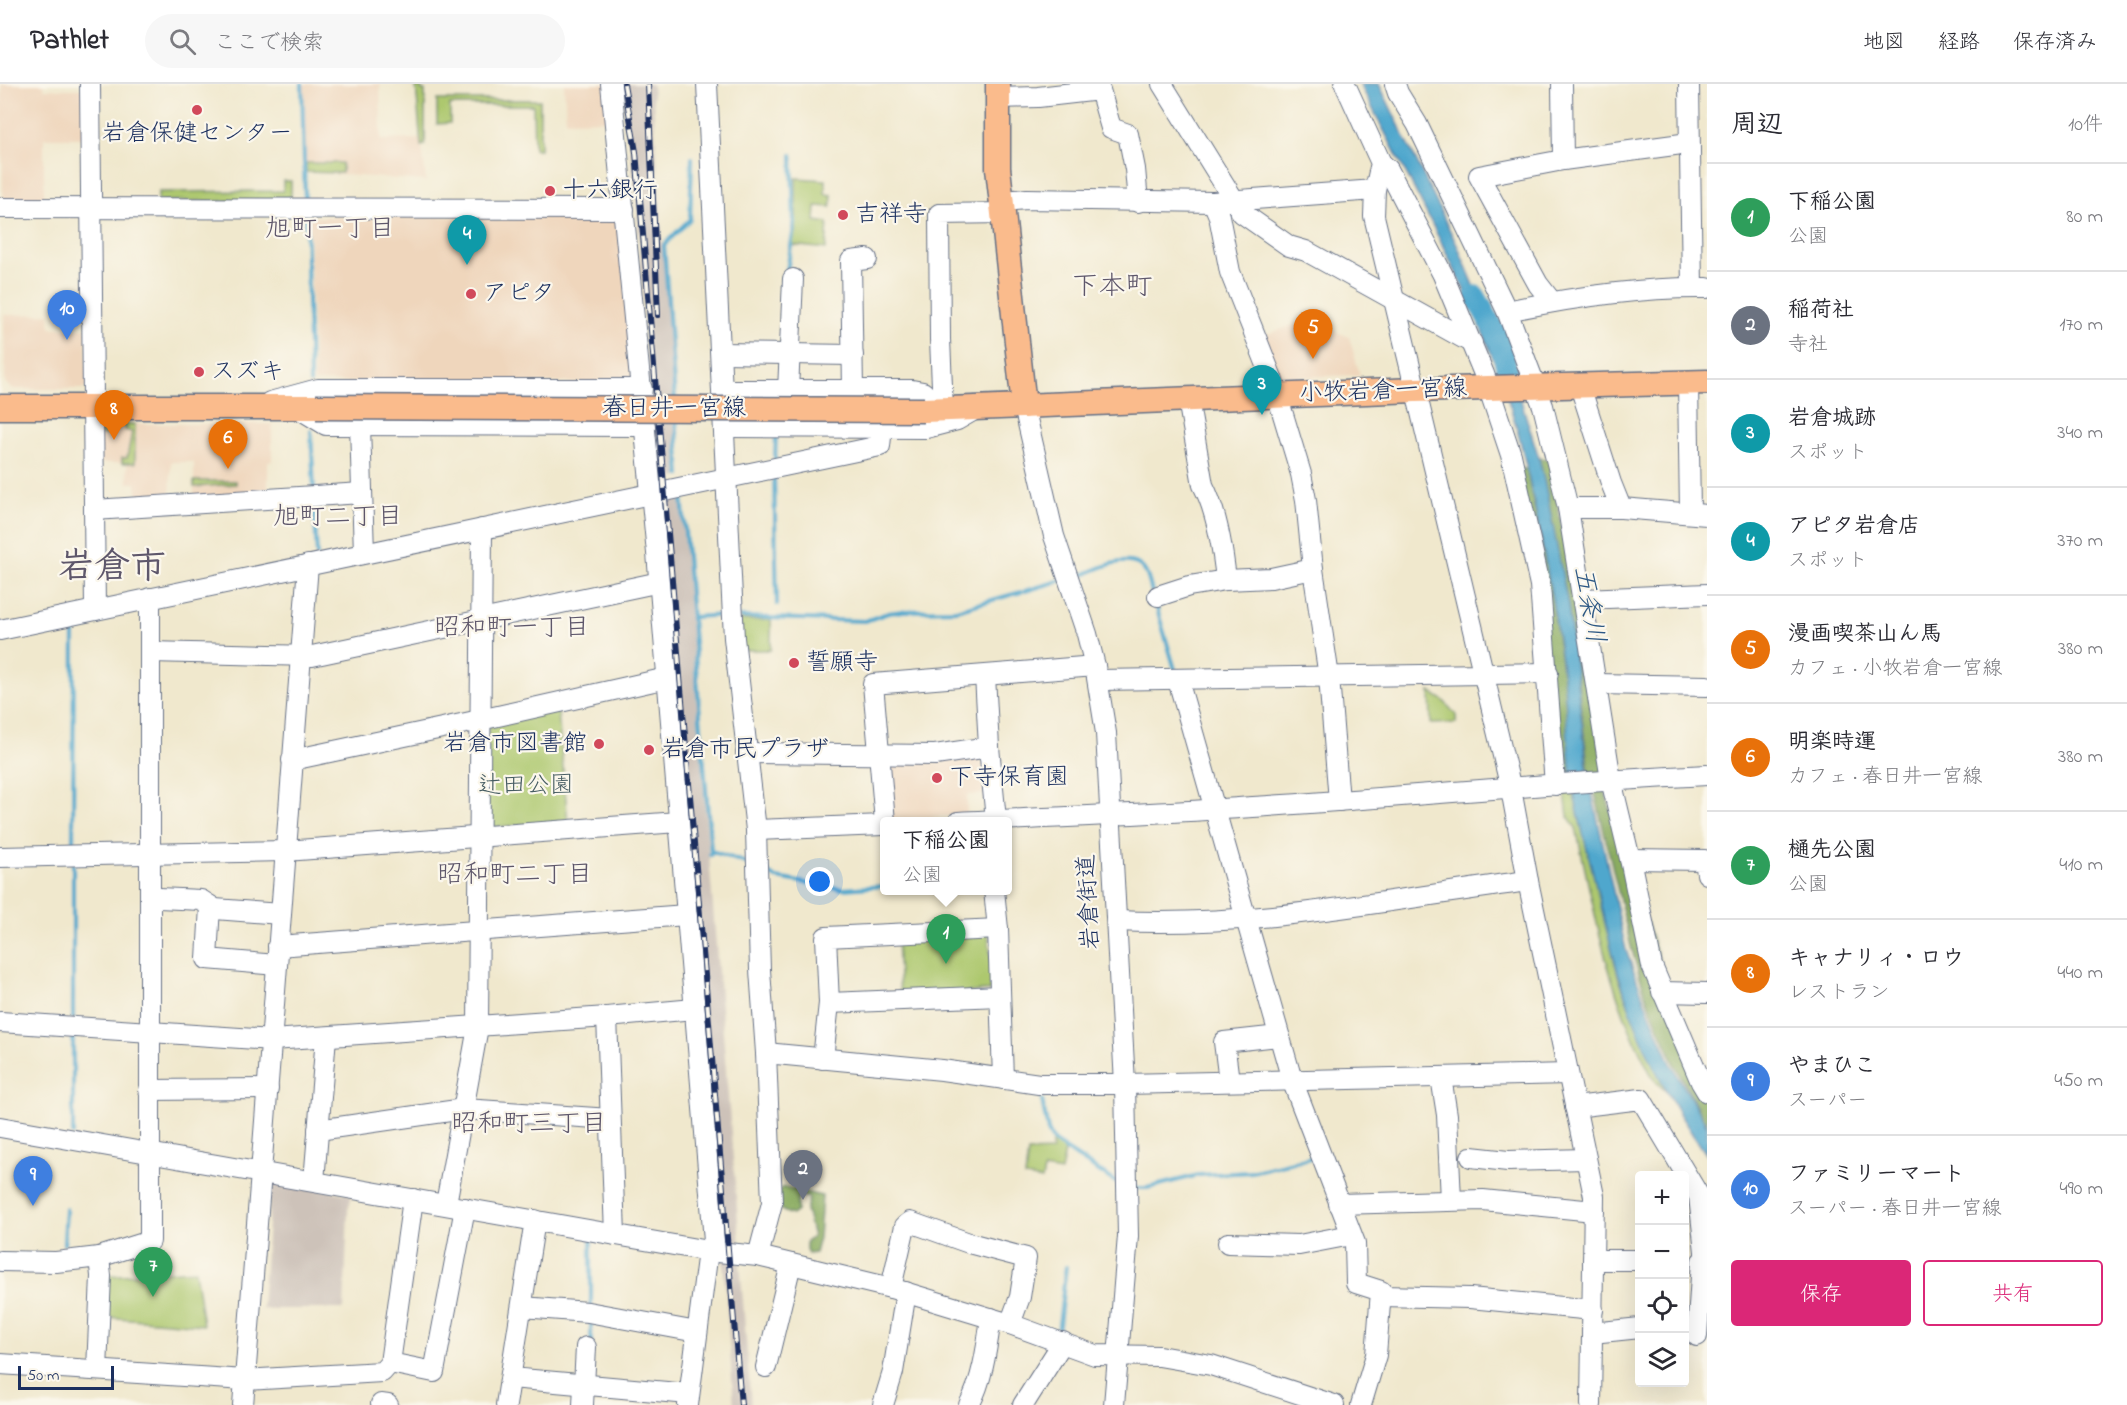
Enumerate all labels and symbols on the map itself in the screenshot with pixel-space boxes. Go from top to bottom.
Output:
marker: 岩倉保健センター [190,103,204,117]
place label: 岩倉保健センター [101,117,293,152]
place label: 十六銀行 [562,174,658,209]
marker: 十六銀行 [543,184,557,198]
place label: 吉祥寺 [855,198,927,233]
marker: 吉祥寺 [836,208,850,222]
district label: 旭町一丁目 [265,211,395,249]
pin: 4 [448,216,486,265]
district label: 下本町 [1072,268,1153,307]
place label: アピタ [483,277,555,312]
marker: アピタ [464,287,478,301]
pin: 10 [48,290,86,340]
pin: 5 [1294,310,1332,359]
place label: スズキ [211,355,284,390]
marker: スズキ [192,365,206,379]
pin: 3 [1242,366,1282,415]
street label: 小牧岩倉一宮線 [1298,372,1468,412]
pin: 8 [94,390,134,440]
street label: 春日井一宮線 [602,392,746,427]
pin: 6 [208,420,248,469]
district label: 旭町二丁目 [273,499,403,537]
district label: 岩倉市 [58,542,166,595]
water label: 五条川 [1563,563,1613,647]
district label: 昭和町一丁目 [434,610,590,648]
place label: 誓願寺 [806,646,878,681]
marker: 誓願寺 [787,656,801,670]
place label: 岩倉市図書館 [443,727,587,762]
place label: 岩倉市民プラザ [661,733,829,768]
marker: 岩倉市図書館 [592,737,606,751]
marker: 岩倉市民プラザ [642,743,656,757]
place label: 下寺保育園 [949,761,1069,796]
park label: 辻田公園 [478,769,574,804]
marker: 下寺保育園 [930,771,944,785]
street label: 岩倉街道 [1070,853,1110,951]
district label: 昭和町二丁目 [437,857,593,895]
your location [805,867,834,896]
pin: 1 [926,914,966,964]
district label: 昭和町三丁目 [451,1106,607,1144]
pin: 2 [784,1150,822,1200]
pin: 9 [14,1156,52,1206]
pin: 7 [134,1248,172,1297]
scale bar [18,1363,114,1390]

